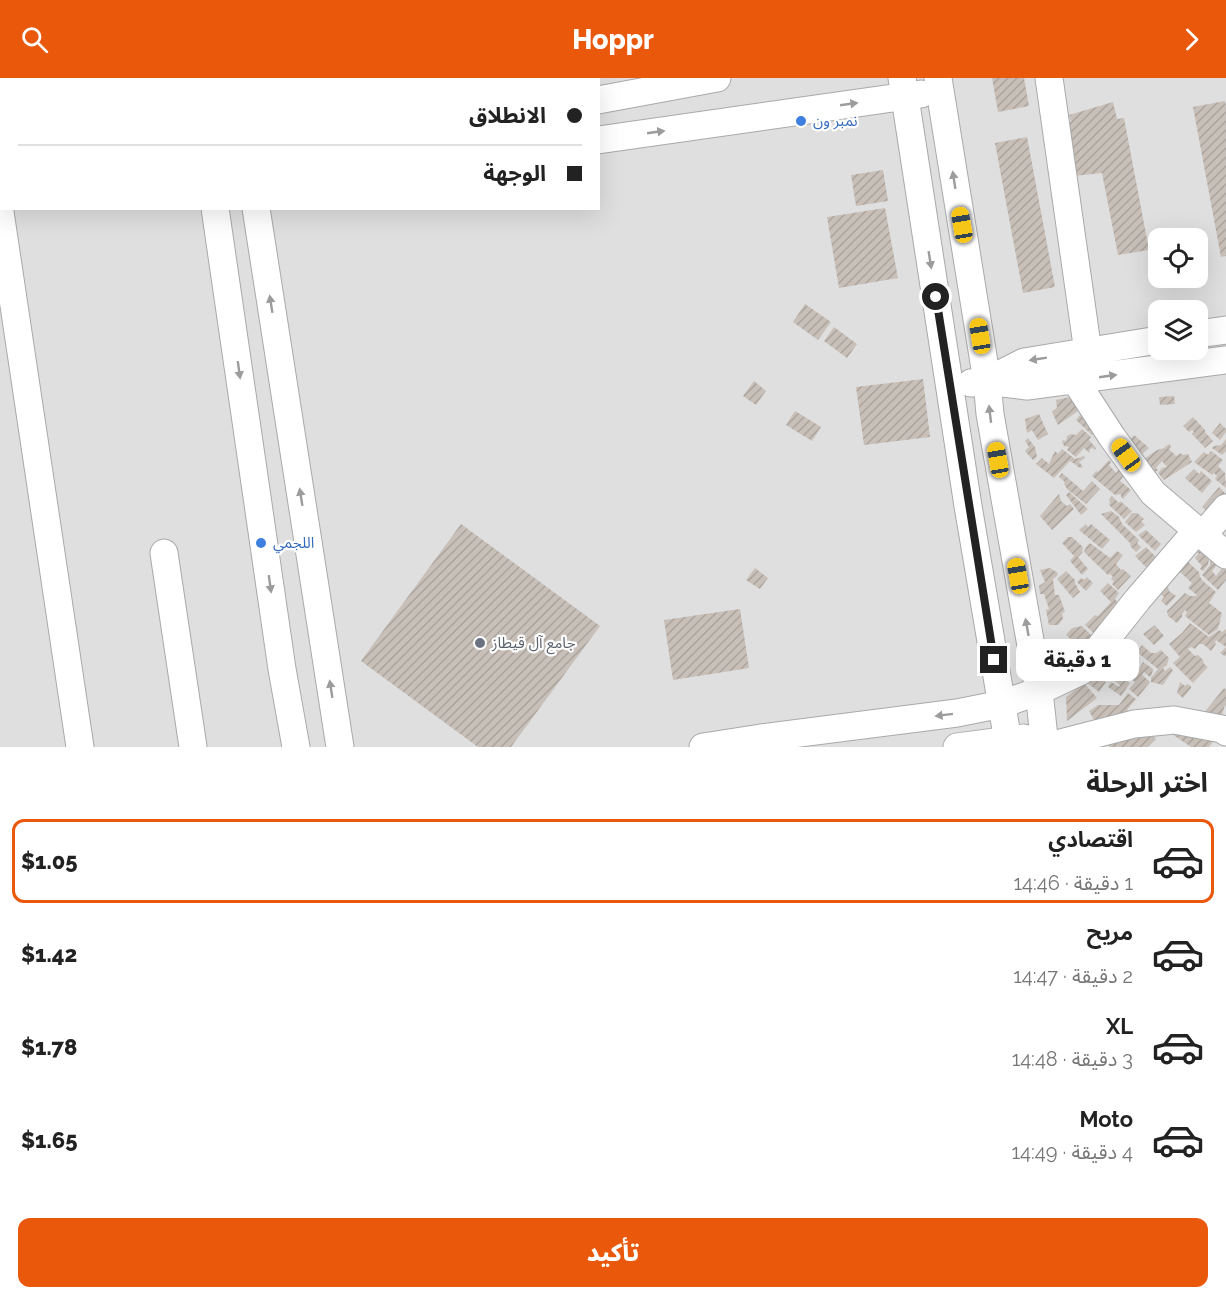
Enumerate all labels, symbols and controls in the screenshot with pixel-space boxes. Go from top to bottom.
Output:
icon: search [18,23,51,56]
icon: forward [1175,23,1208,56]
text: Hoppr [572,24,654,55]
one-way arrow [840,99,859,108]
text: الانطلاق [469,102,546,128]
place label: نمبر ون [813,112,858,130]
marker: نمبر ون [794,114,808,128]
one-way arrow [647,127,666,136]
text: الوجهة [483,160,546,186]
one-way arrow [949,170,958,189]
car [950,206,974,244]
map controls [1148,228,1208,360]
button: locate [1148,228,1208,288]
one-way arrow [925,251,934,270]
route start [922,283,949,310]
one-way arrow [266,294,275,313]
button: layers [1148,300,1208,360]
car [968,317,992,355]
one-way arrow [1028,355,1047,364]
one-way arrow [234,361,243,380]
one-way arrow [1098,371,1117,381]
one-way arrow [986,405,995,424]
car [1108,435,1144,475]
car [986,441,1010,479]
one-way arrow [296,487,305,506]
place label: اللجمي [273,534,314,554]
marker: اللجمي [254,536,268,550]
car [1006,557,1030,595]
one-way arrow [265,575,274,594]
one-way arrow [1023,617,1032,636]
place label: جامع آل قيطاز [491,634,576,655]
marker: جامع آل قيطاز [473,636,487,650]
callout: 1 دقيقة [1015,639,1138,681]
route end [980,646,1007,673]
text: 1 دقيقة [1044,648,1111,672]
one-way arrow [326,680,335,699]
one-way arrow [935,710,954,720]
text: اختر الرحلة [1086,767,1208,798]
text: اقتصادي [1048,826,1133,852]
icon: car [1151,834,1205,888]
text: $1.05 [21,848,78,874]
text: 1 دقيقة · 14:46 [1014,871,1133,895]
text: مريح [1087,919,1133,945]
icon: car [1151,927,1205,981]
text: $1.42 [21,941,77,967]
text: 2 دقيقة · 14:47 [1013,964,1133,988]
text: XL [1106,1013,1133,1039]
icon: car [1151,1020,1205,1074]
text: $1.78 [21,1034,77,1060]
text: 3 دقيقة · 14:48 [1012,1047,1133,1071]
text: Moto [1079,1106,1133,1132]
icon: car [1151,1113,1205,1167]
text: $1.65 [21,1127,77,1153]
text: 4 دقيقة · 14:49 [1012,1140,1133,1164]
button: تأكيد [18,1218,1208,1287]

